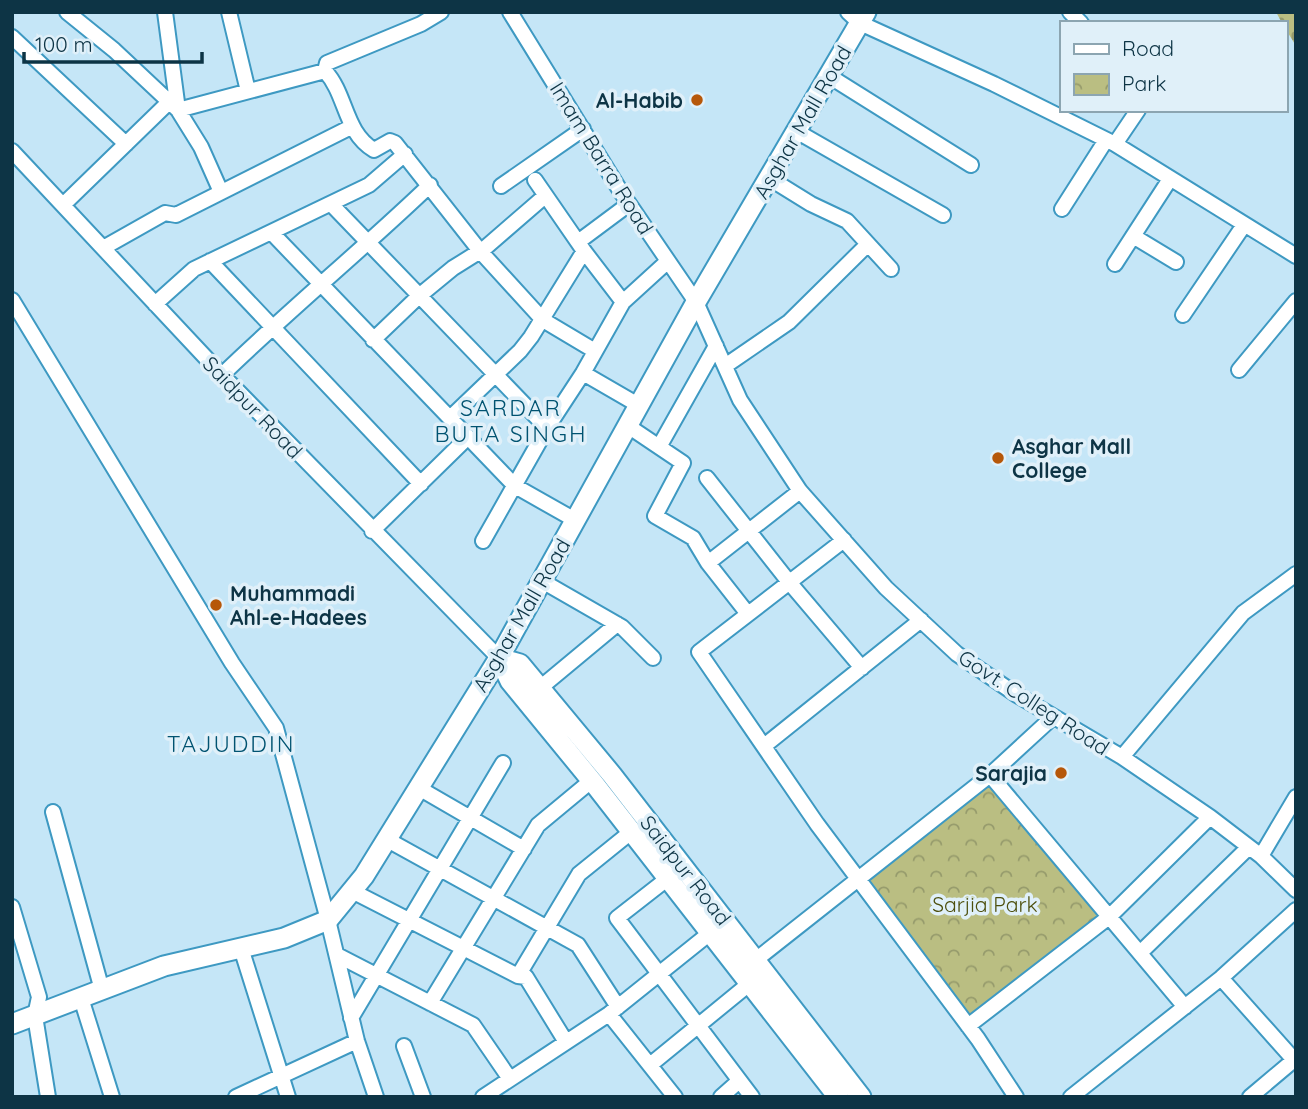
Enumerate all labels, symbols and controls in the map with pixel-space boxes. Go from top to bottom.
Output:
scale bar [24,21,203,65]
legend [1060,21,1287,112]
text: 100 m [35,31,93,57]
text: Road [1122,35,1174,61]
street label: Asghar Mall Road [748,41,856,203]
text: Park [1122,70,1166,96]
street label: Imam Barra Road [545,77,659,239]
place label: Al-Habib [596,87,683,113]
marker: Al-Habib [689,92,705,108]
street label: Saidpur Road [198,350,308,464]
district label: SARDAR BUTA SINGH [434,393,588,448]
place label: Asghar Mall College [1012,433,1131,483]
marker: Asghar Mall College [990,450,1006,466]
street label: Asghar Mall Road [467,534,575,696]
place label: Muhammadi Ahl-e-Hadees [230,580,367,630]
marker: Muhammadi Ahl-e-Hadees [208,597,224,613]
street label: Govt. Colleg Road [954,644,1114,760]
district label: TAJUDDIN [167,729,295,758]
place label: Sarajia [975,760,1047,786]
marker: Sarajia [1053,765,1069,781]
street label: Saidpur Road [635,810,737,930]
park label: Sarjia Park [932,891,1038,917]

